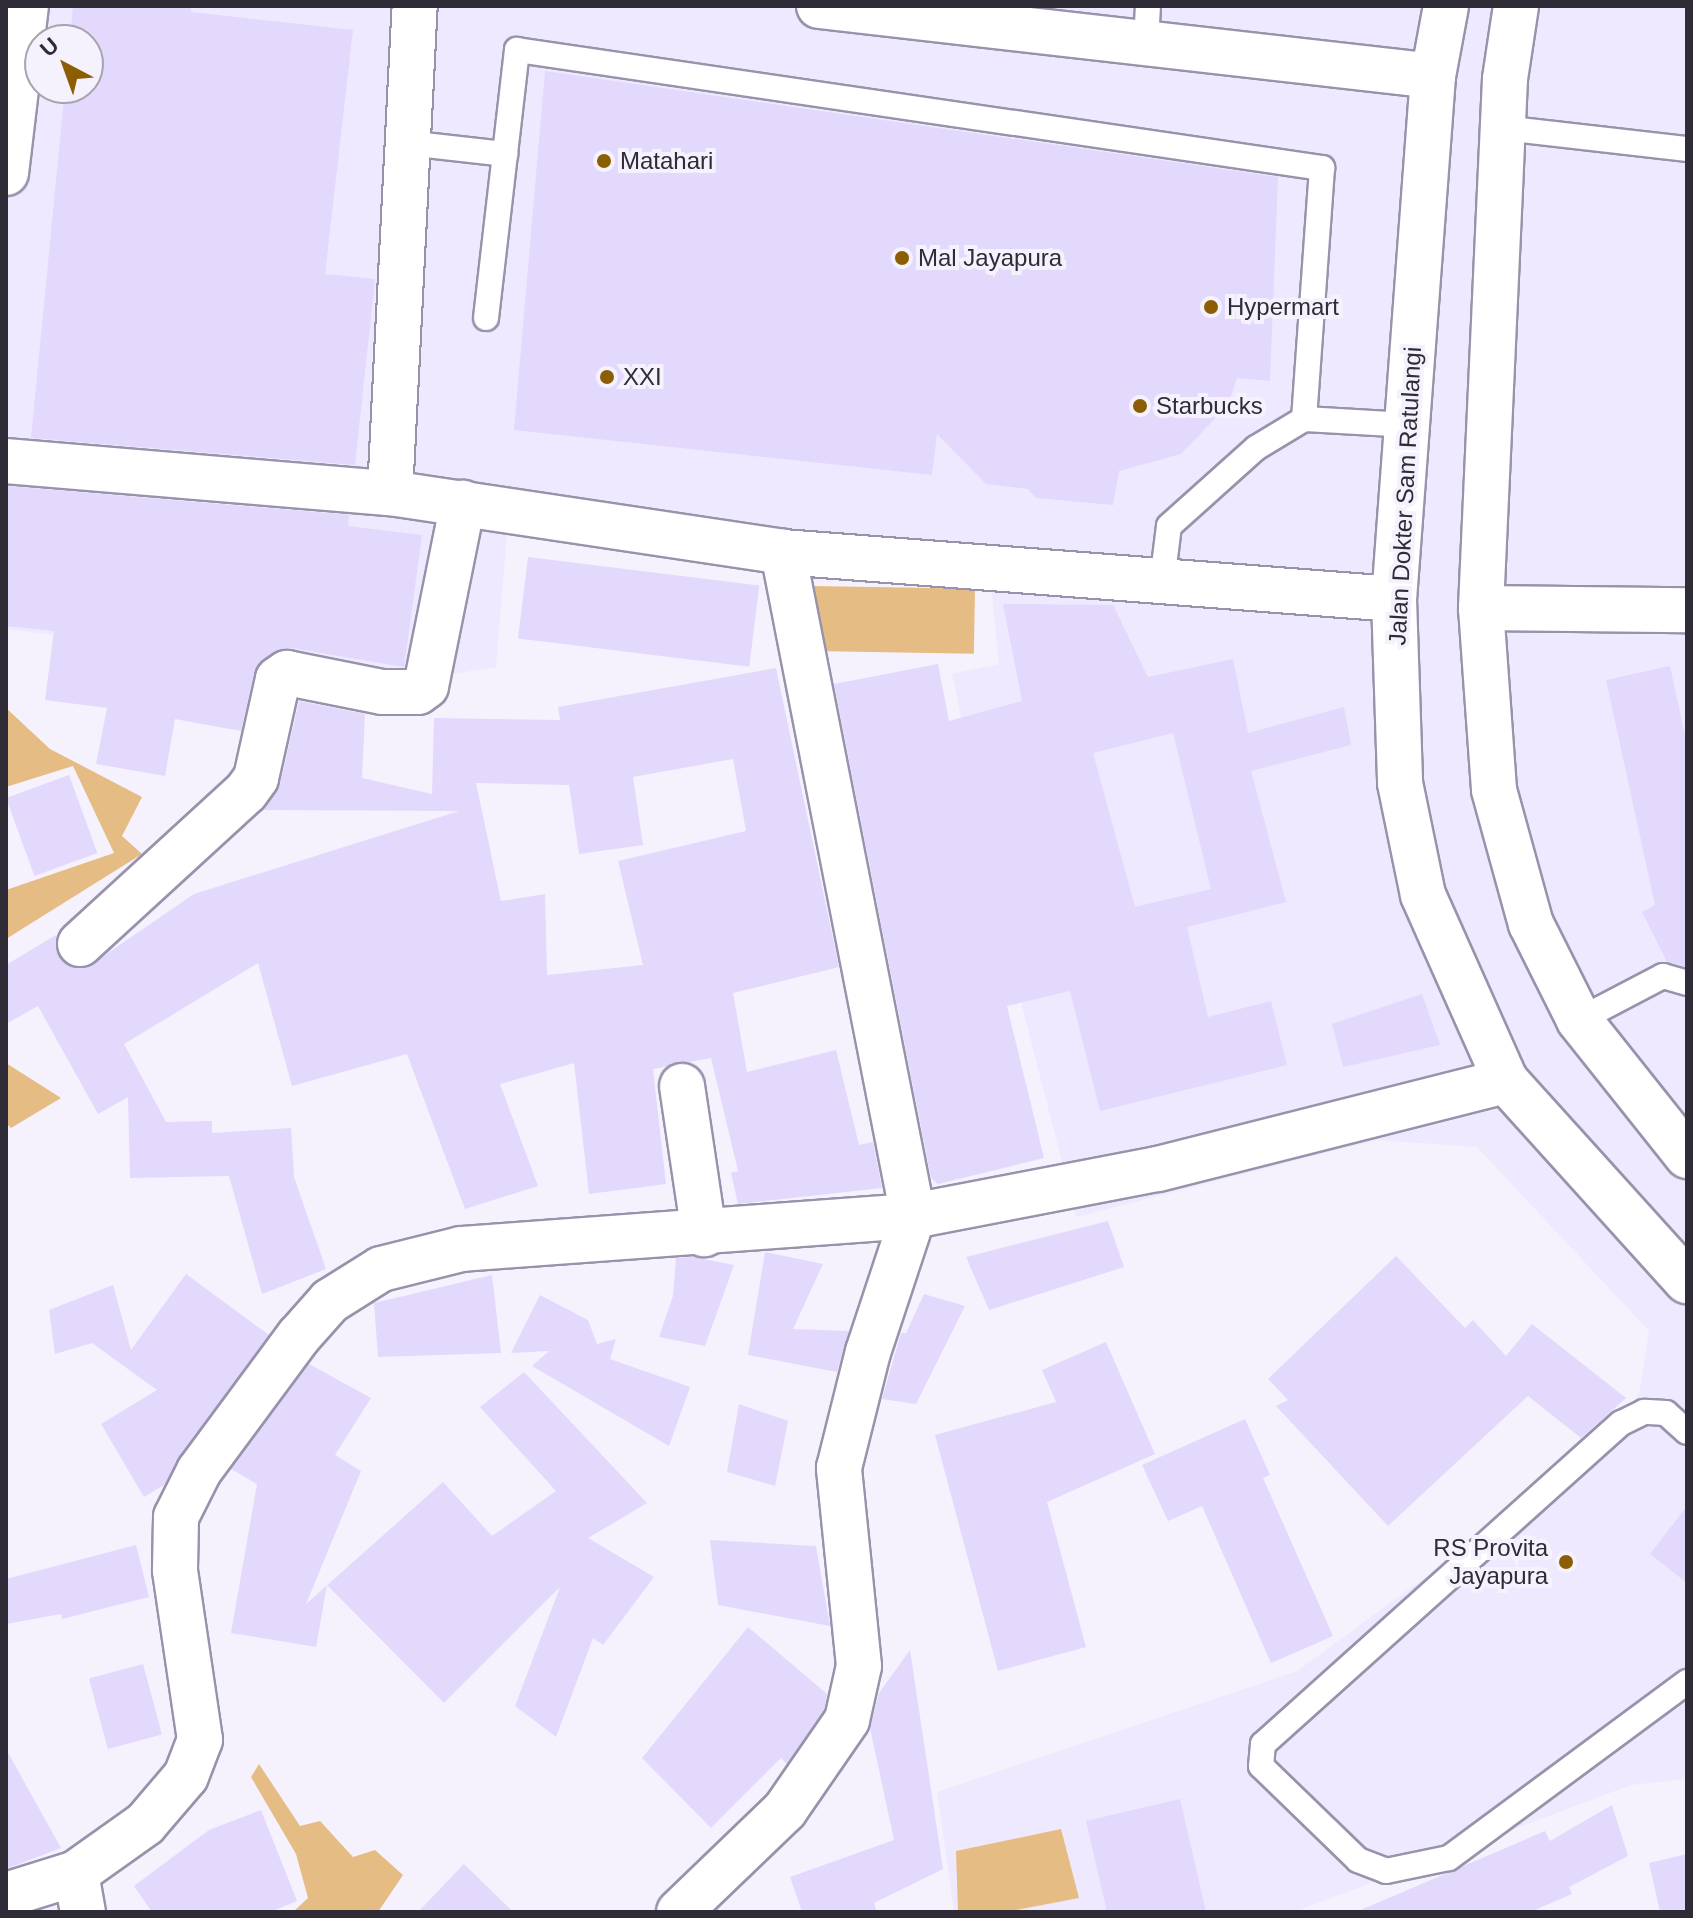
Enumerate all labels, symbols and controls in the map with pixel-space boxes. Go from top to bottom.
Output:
north arrow [24,24,104,104]
text: U [35,32,63,62]
place label: Matahari [620,147,713,175]
marker: Matahari [595,152,613,170]
place label: Mal Jayapura [918,244,1062,272]
marker: Mal Jayapura [893,249,911,267]
place label: Hypermart [1227,293,1339,321]
marker: Hypermart [1202,298,1220,316]
street label: Jalan Dokter Sam Ratulangi [1383,346,1427,646]
place label: XXI [623,363,662,391]
marker: XXI [598,368,616,386]
place label: Starbucks [1156,392,1263,420]
marker: Starbucks [1131,397,1149,415]
place label: RS Provita Jayapura [1433,1534,1548,1590]
marker: RS Provita Jayapura [1555,1551,1577,1573]

